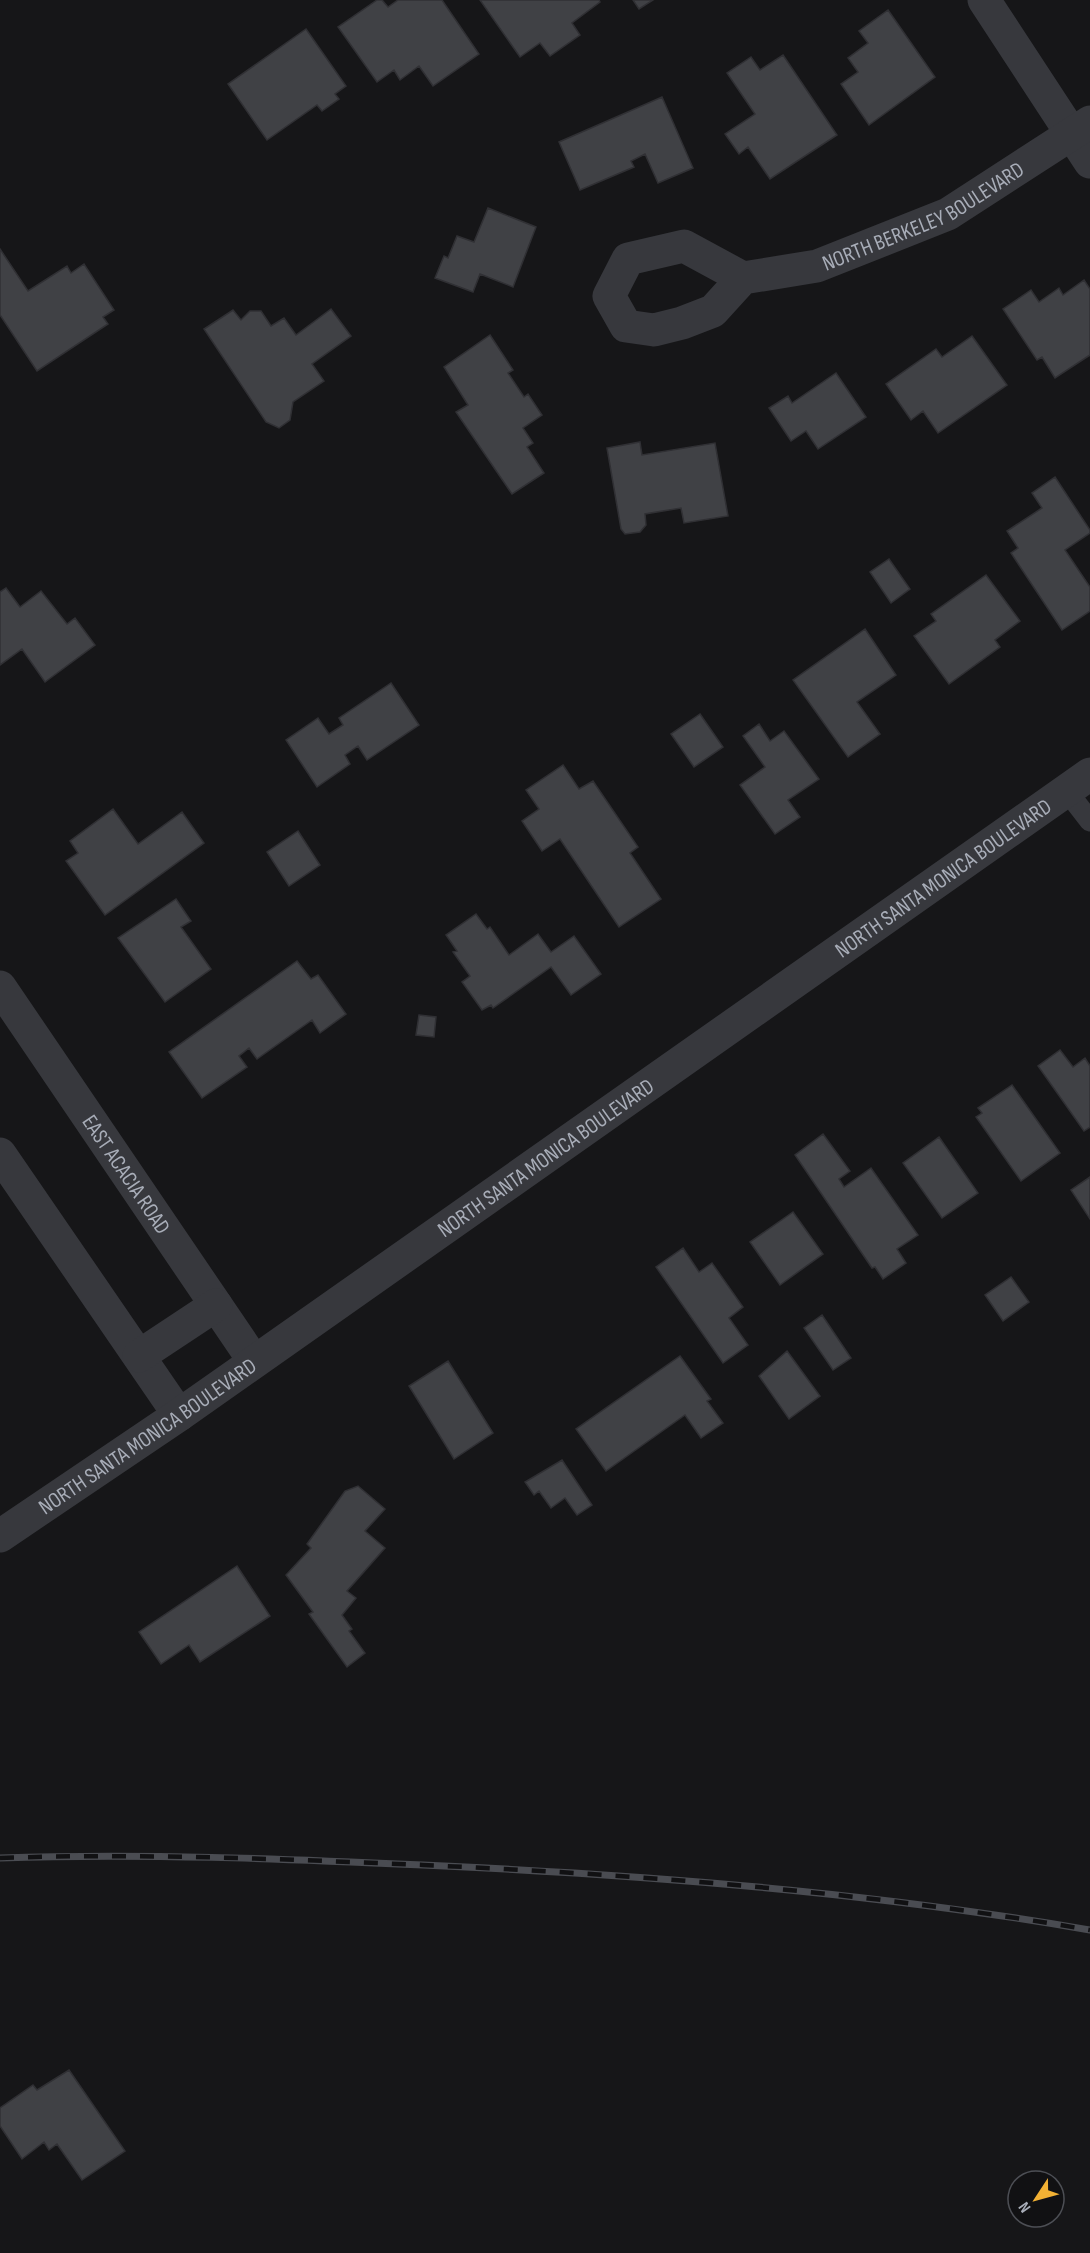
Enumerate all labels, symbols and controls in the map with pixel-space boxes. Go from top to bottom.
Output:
street label: NORTH BERKELEY BOULEVARD [819,156,1029,278]
street label: NORTH SANTA MONICA BOULEVARD [830,793,1057,964]
street label: NORTH SANTA MONICA BOULEVARD [433,1073,660,1244]
street label: EAST ACACIA ROAD [76,1110,176,1240]
street label: NORTH SANTA MONICA BOULEVARD [34,1353,262,1521]
north arrow [1006,2169,1066,2229]
text: N [1015,2198,1035,2216]

